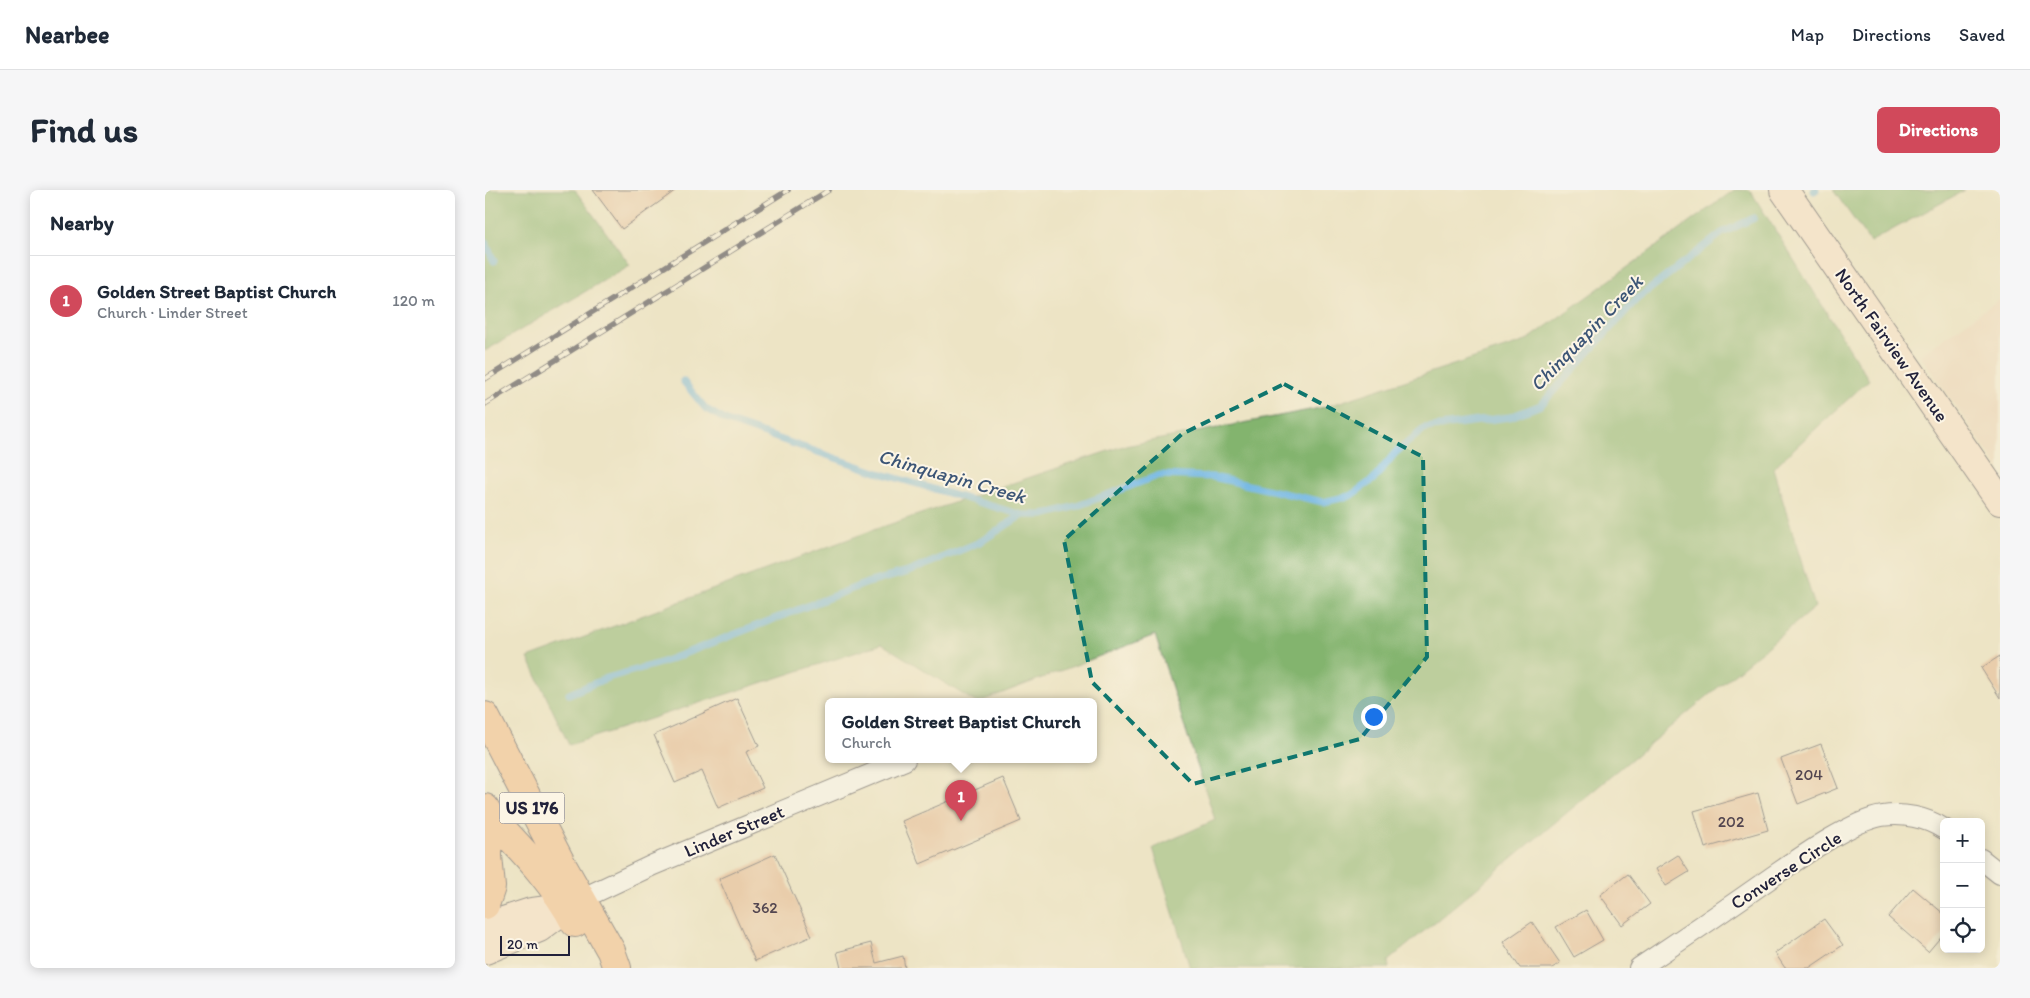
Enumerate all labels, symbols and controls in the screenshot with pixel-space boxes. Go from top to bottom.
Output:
text: Nearbee [25,20,109,49]
text: Map [1791,24,1824,46]
text: Directions [1852,24,1931,46]
text: Saved [1959,24,2005,46]
button: Directions [1877,107,2000,153]
text: Find us [30,109,138,151]
text: Nearby [50,210,114,235]
street label: North Fairview Avenue [1830,264,1954,426]
water label: Chinquapin Creek [1525,269,1649,396]
text: Golden Street Baptist Church [97,280,336,303]
text: 1 [62,291,70,310]
text: 120 m [392,291,435,310]
text: Church · Linder Street [97,303,248,322]
water label: Chinquapin Creek [876,444,1030,509]
popup [825,698,1097,763]
your location [1361,704,1387,730]
text: Golden Street Baptist Church [841,710,1081,733]
text: Church [841,733,891,752]
house number: 204 [1795,765,1823,784]
pin: 1 [945,780,977,821]
road number: US 176 [500,792,565,824]
street label: Linder Street [680,800,788,862]
house number: 202 [1718,812,1745,831]
map controls [1940,818,1985,953]
button: + [1940,818,1985,863]
street label: Converse Circle [1726,826,1846,914]
button: − [1940,863,1985,908]
house number: 362 [752,898,778,917]
button: locate [1940,908,1985,953]
scale bar [500,933,570,956]
text: 20 m [507,936,538,953]

